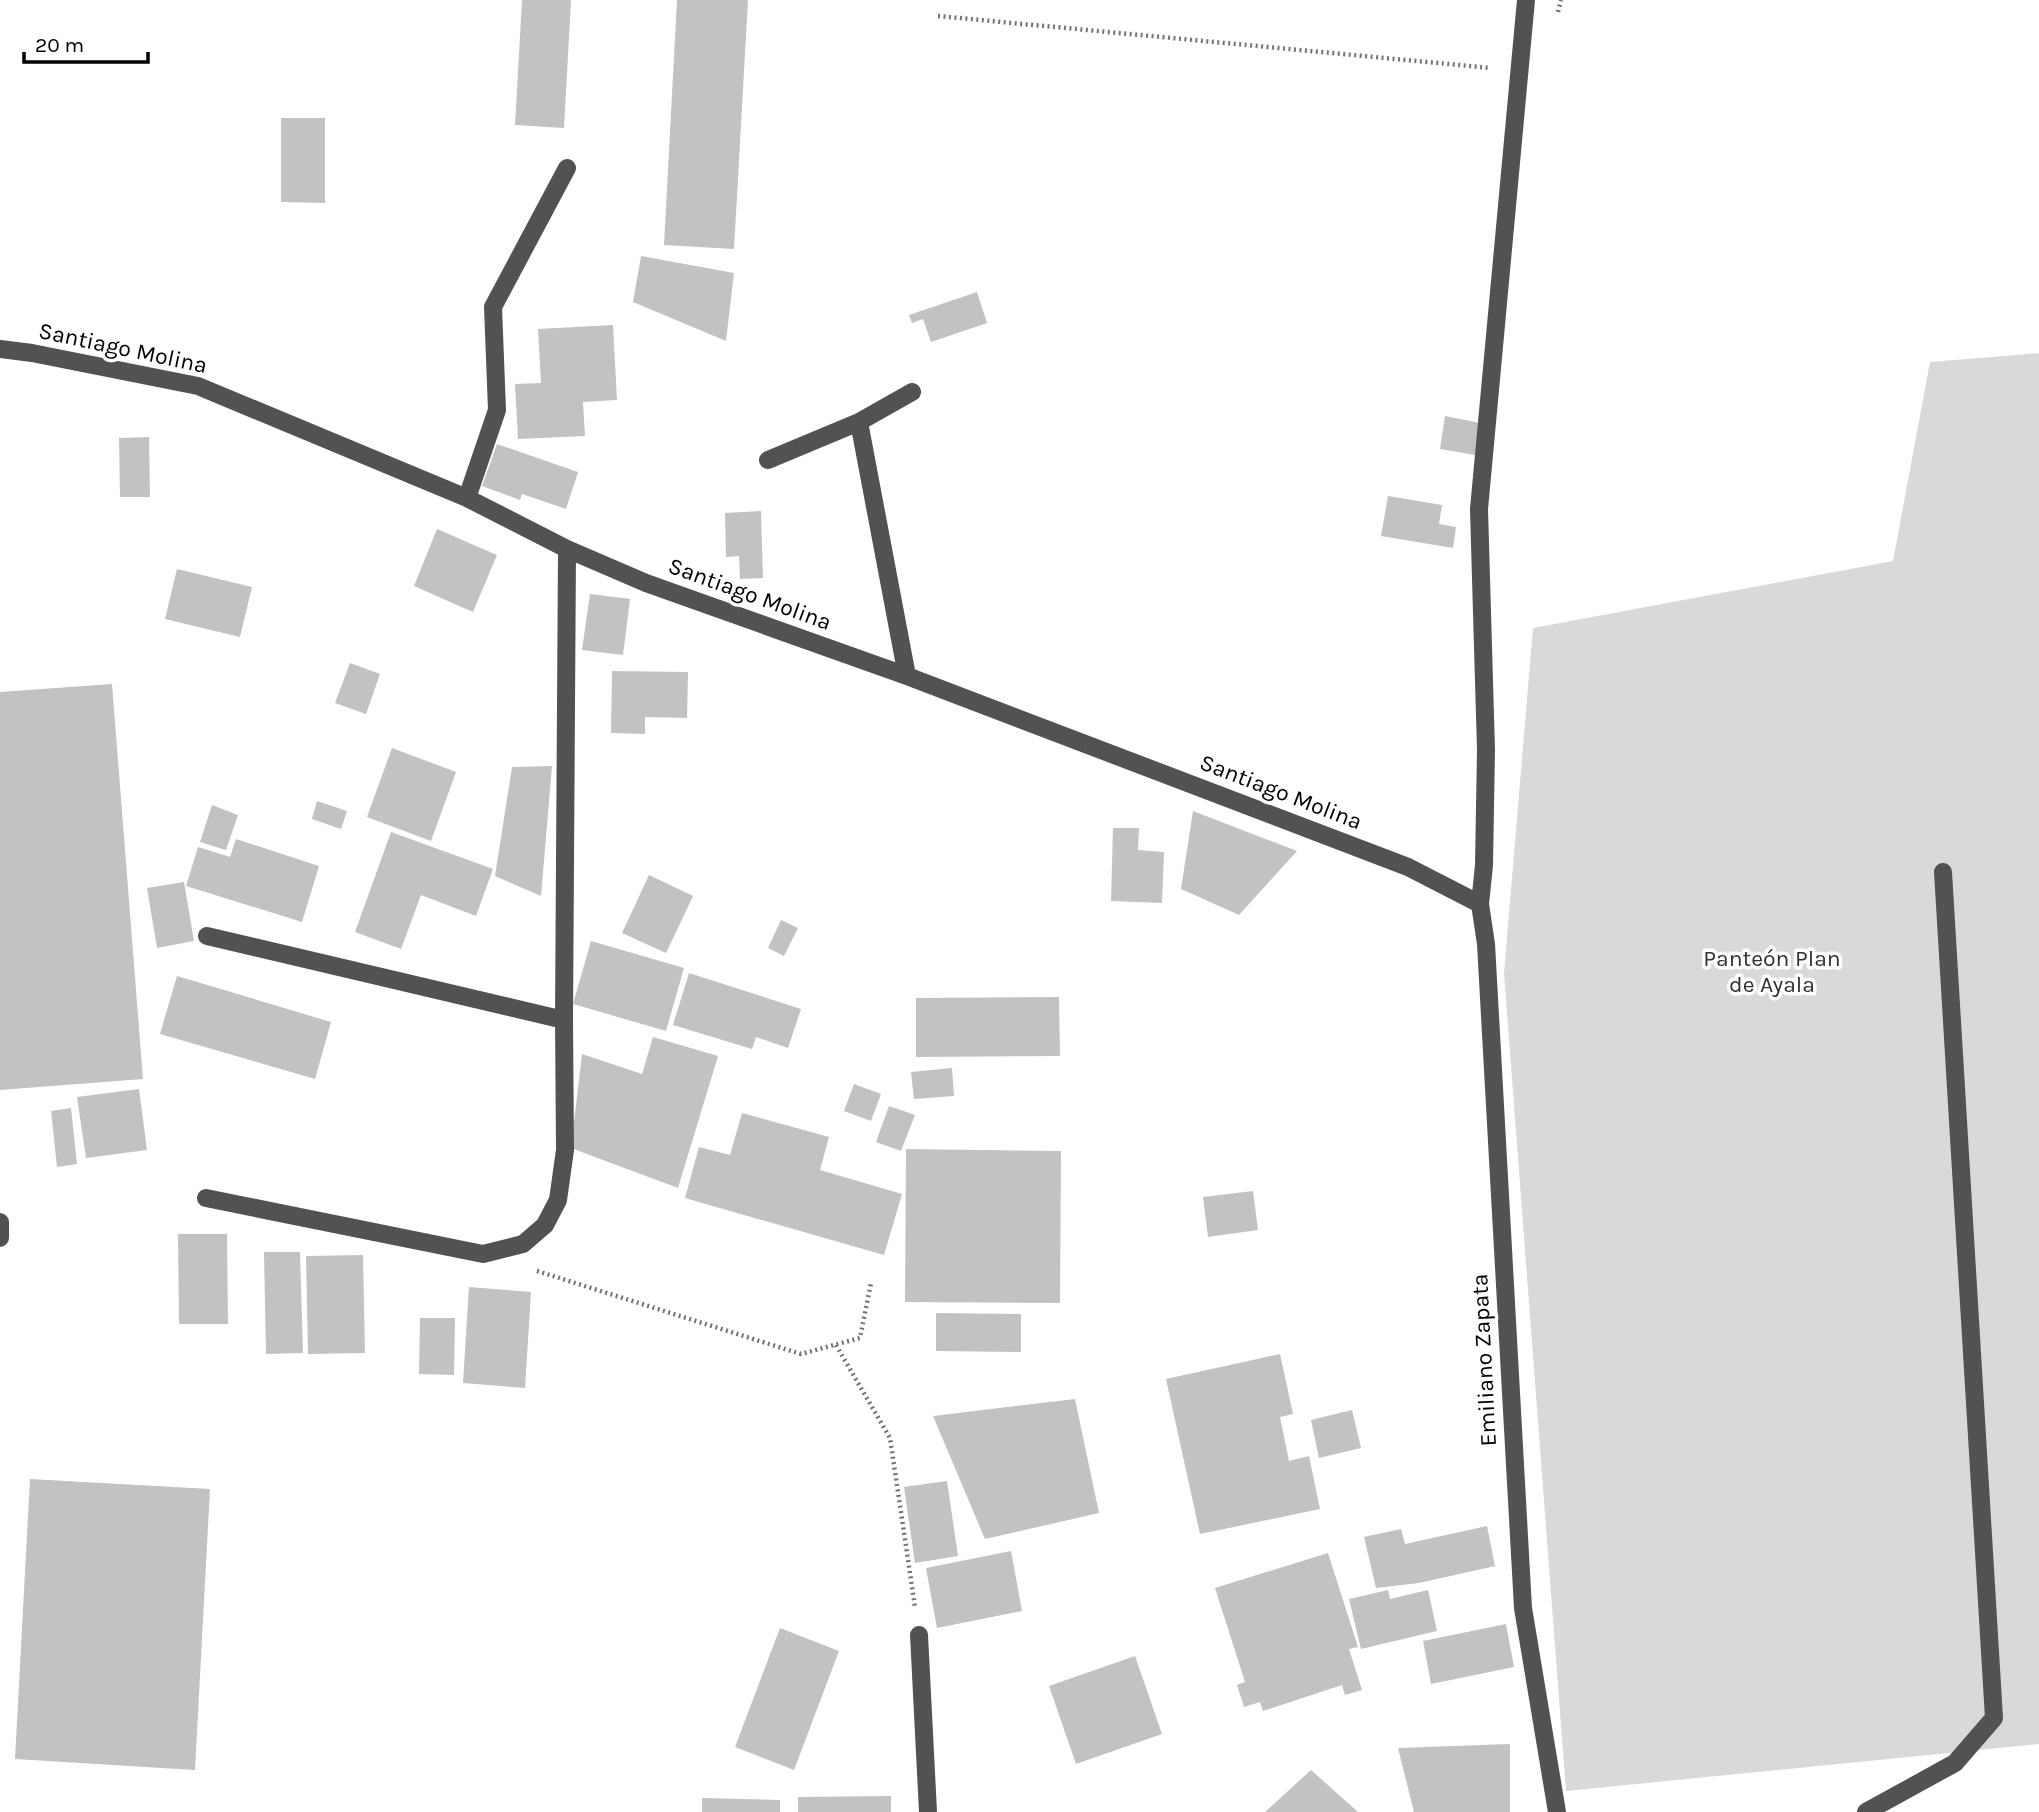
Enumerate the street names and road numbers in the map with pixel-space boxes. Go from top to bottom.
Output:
street label: Santiago Molina [36,317,210,379]
street label: Santiago Molina [665,552,835,636]
street label: Santiago Molina [1196,749,1366,835]
street label: Emiliano Zapata [1466,1273,1502,1447]

